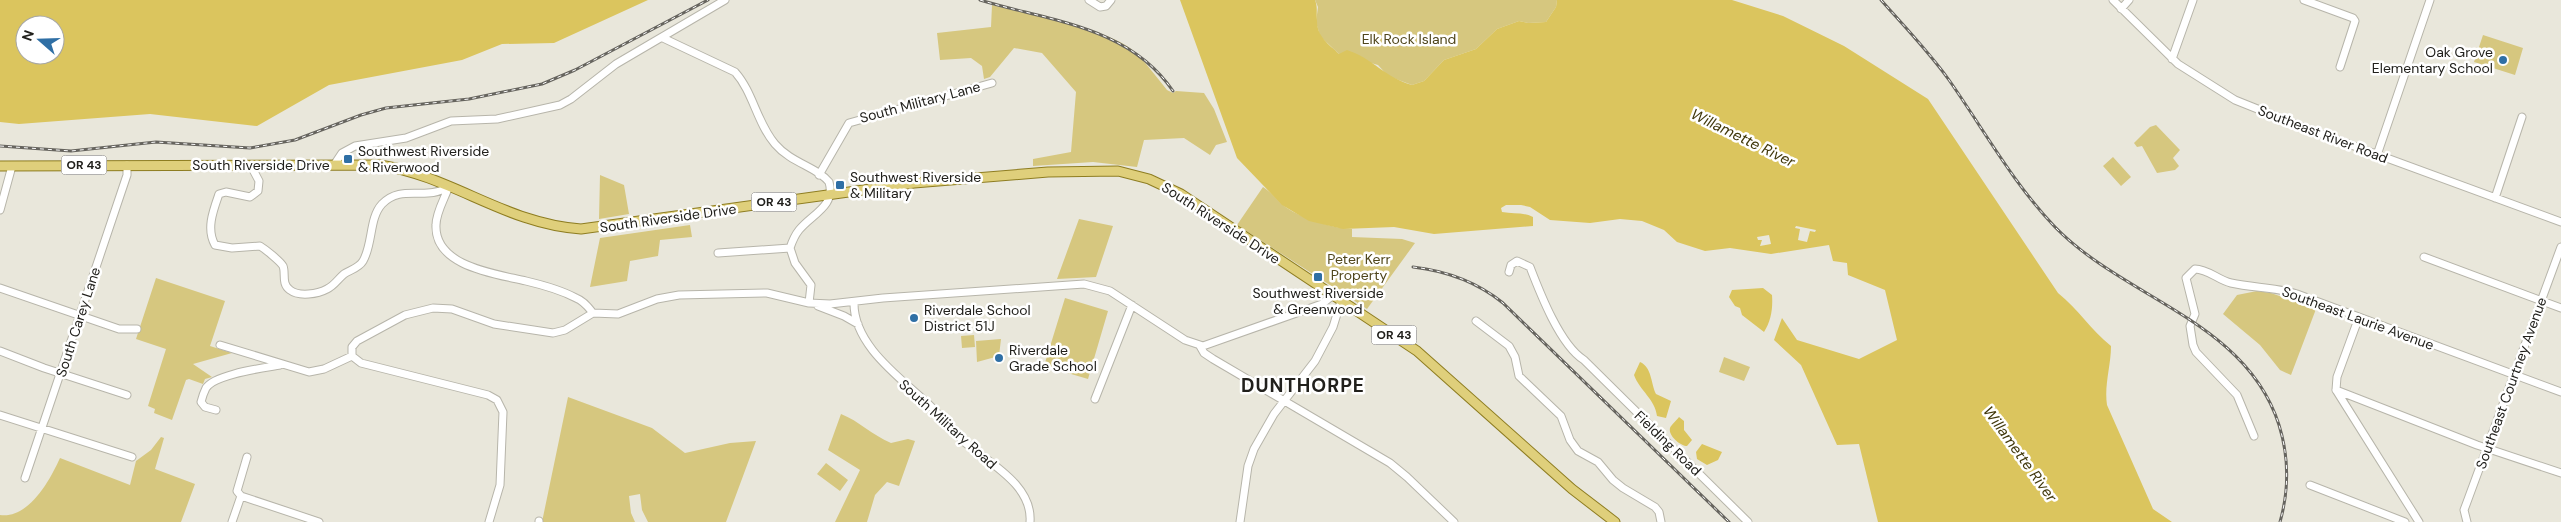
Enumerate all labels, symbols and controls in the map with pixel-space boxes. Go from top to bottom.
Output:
north arrow [15,15,65,65]
text: N [18,28,38,43]
park label: Elk Rock Island [1362,30,1456,48]
place label: Oak Grove Elementary School [2372,43,2493,77]
marker: Oak Grove Elementary School [2497,54,2509,66]
street label: South Military Lane [858,77,982,127]
street label: Southeast River Road [2256,101,2390,167]
water label: Willamette River [1688,104,1799,172]
place label: Southwest Riverside & Riverwood [358,142,489,176]
marker: Southwest Riverside & Riverwood [342,153,354,165]
road number: OR 43 [62,156,106,174]
street label: South Riverside Drive [192,156,330,174]
place label: Southwest Riverside & Military [850,168,981,202]
street label: South Riverside Drive [1158,178,1284,268]
marker: Southwest Riverside & Military [834,179,846,191]
road number: OR 43 [752,192,796,212]
street label: South Riverside Drive [599,200,737,236]
park label: Peter Kerr Property [1327,250,1391,284]
street label: South Carey Lane [52,265,104,379]
marker: Southwest Riverside & Greenwood [1312,271,1324,283]
street label: Southeast Laurie Avenue [2280,282,2436,354]
place label: Southwest Riverside & Greenwood [1252,284,1384,318]
street label: Southeast Courtney Avenue [2472,295,2550,471]
place label: Riverdale School District 51J [924,301,1031,335]
marker: Riverdale School District 51J [908,312,920,324]
road number: OR 43 [1372,326,1416,344]
place label: Riverdale Grade School [1009,341,1097,375]
marker: Riverdale Grade School [993,352,1005,364]
district label: DUNTHORPE [1241,373,1365,398]
street label: South Military Road [895,375,1001,473]
water label: Willamette River [1979,402,2062,506]
street label: Fielding Road [1631,407,1705,479]

